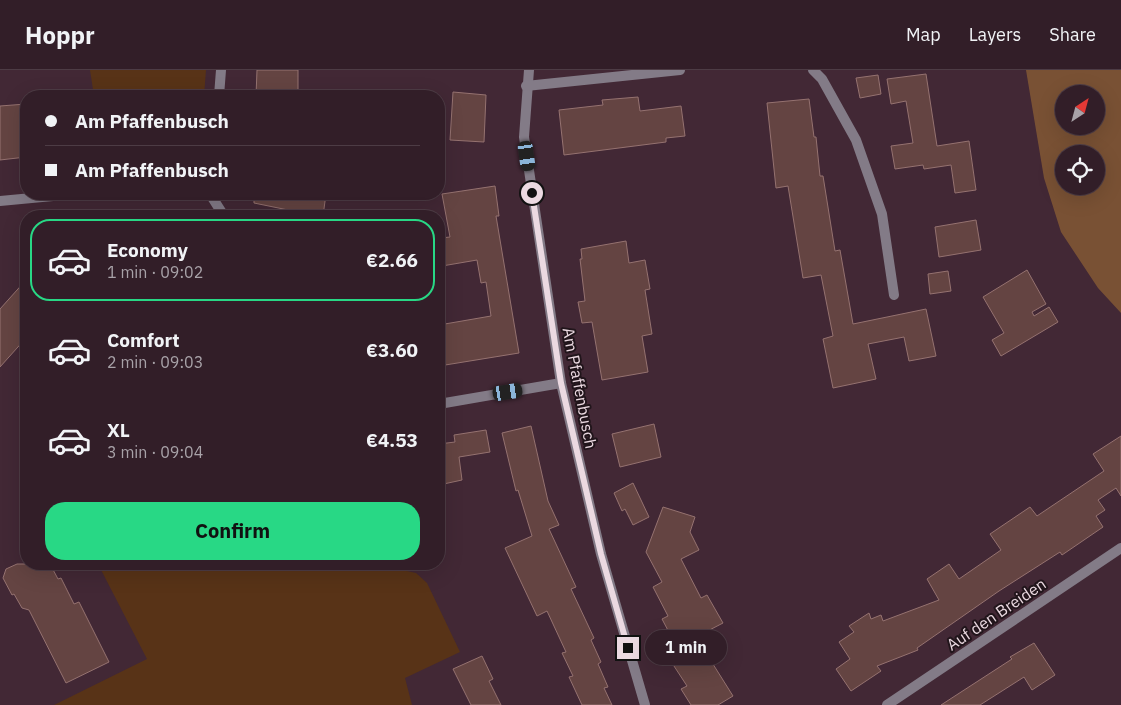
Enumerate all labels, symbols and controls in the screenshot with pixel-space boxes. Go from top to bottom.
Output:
text: Hoppr [25,19,95,51]
text: Map [906,23,941,46]
text: Layers [969,23,1021,46]
text: Share [1049,23,1096,46]
north arrow [1055,85,1105,135]
map controls [1055,85,1105,195]
text: Am Pfaffenbusch [75,109,229,133]
car [517,140,536,172]
button: locate [1055,145,1105,195]
text: Am Pfaffenbusch [75,158,229,182]
route start [521,182,543,204]
icon: car [47,238,92,283]
text: Economy [107,238,188,262]
text: €2.66 [366,248,418,272]
text: 1 min · 09:02 [107,262,203,282]
street label: Am Pfaffenbusch [558,326,602,450]
icon: car [47,328,92,373]
text: Comfort [107,328,180,352]
text: €3.60 [366,338,418,362]
text: 2 min · 09:03 [107,352,203,372]
car [492,382,523,402]
icon: car [47,418,92,463]
text: XL [107,418,130,442]
text: €4.53 [366,428,418,452]
text: 3 min · 09:04 [107,442,203,462]
button: Confirm [45,502,420,560]
street label: Auf den Breiden [943,573,1049,655]
callout: 1 min [646,630,728,666]
route end [617,637,639,659]
text: 1 min [665,637,707,657]

